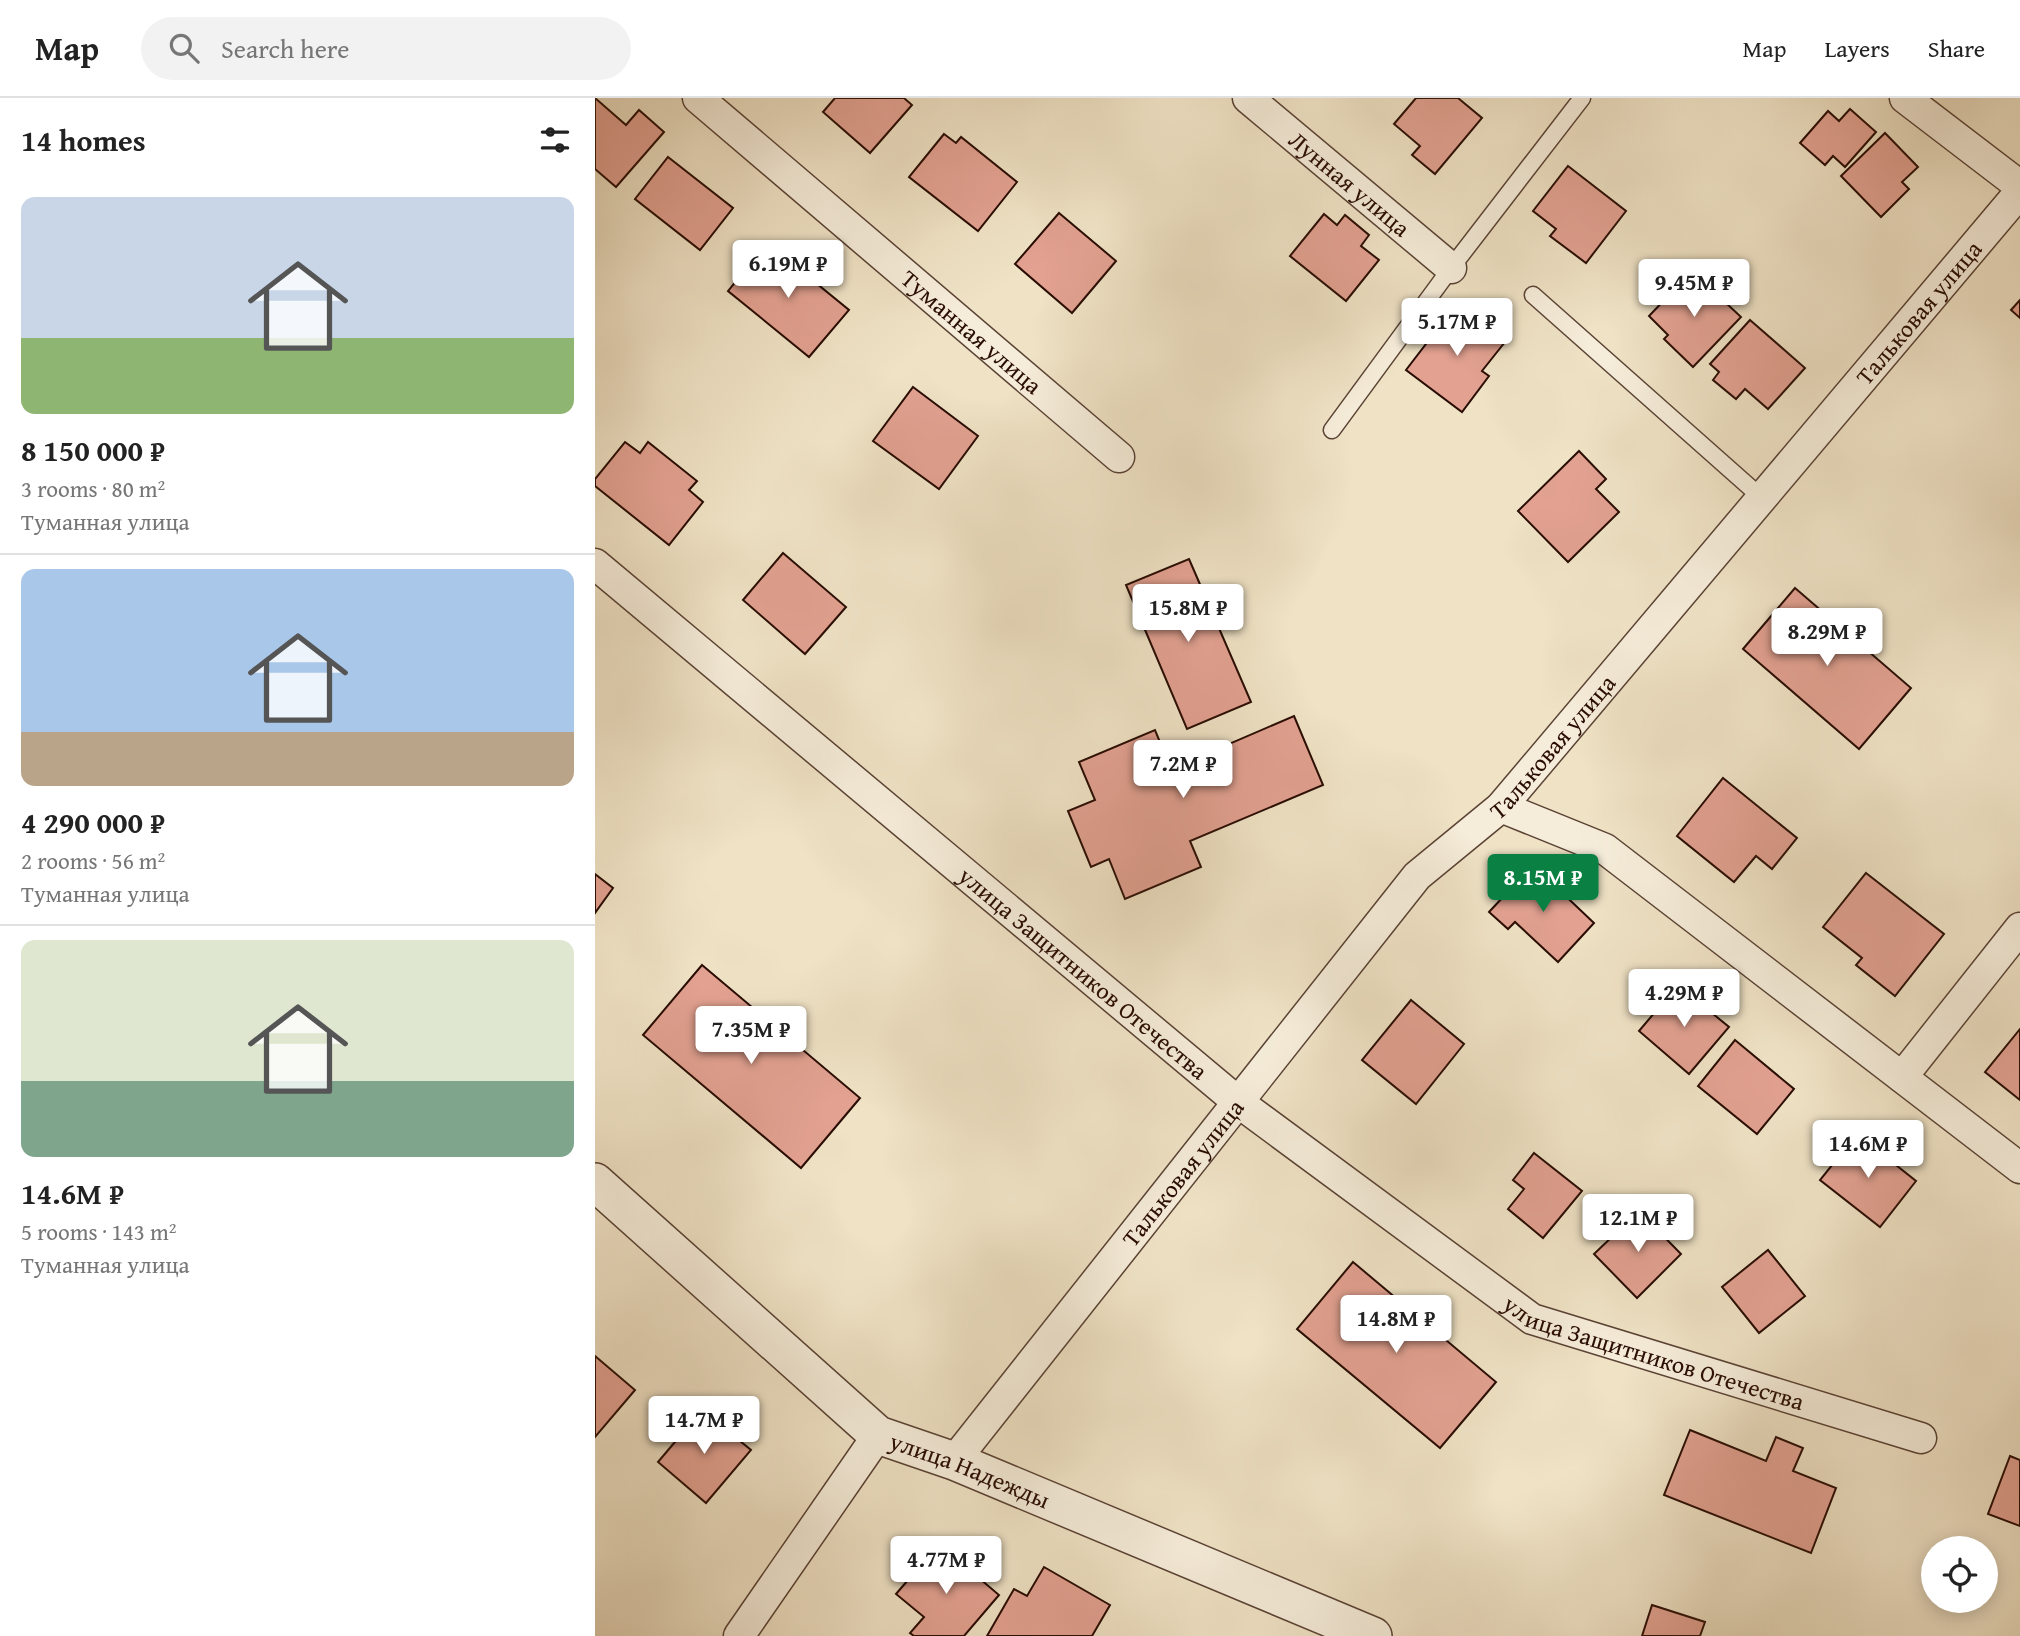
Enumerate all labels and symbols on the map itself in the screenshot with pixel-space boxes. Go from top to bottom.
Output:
street label: Лунная улица [1282,122,1419,245]
street label: Тальковая улица [1847,232,1990,392]
pin: 6.19M ₽ [723,240,853,300]
pin: 9.45M ₽ [1629,260,1759,319]
street label: Туманная улица [894,261,1051,402]
pin: 5.17M ₽ [1392,299,1522,358]
pin: 15.8M ₽ [1123,584,1253,644]
pin: 8.29M ₽ [1762,608,1892,668]
street label: Тальковая улица [1482,666,1624,827]
pin: 7.2M ₽ [1126,740,1240,800]
pin: 8.15M ₽ [1478,854,1608,914]
street label: улица Защитников Отечества [951,858,1216,1088]
pin: 4.29M ₽ [1619,970,1749,1029]
pin: 7.35M ₽ [686,1006,816,1066]
street label: Тальковая улица [1113,1091,1252,1254]
pin: 14.6M ₽ [1803,1121,1933,1180]
pin: 12.1M ₽ [1573,1194,1703,1254]
street label: улица Защитников Отечества [1495,1286,1809,1419]
pin: 14.8M ₽ [1331,1296,1461,1355]
pin: 14.7M ₽ [639,1396,769,1456]
street label: улица Надежды [884,1423,1056,1517]
pin: 4.77M ₽ [881,1536,1011,1596]

